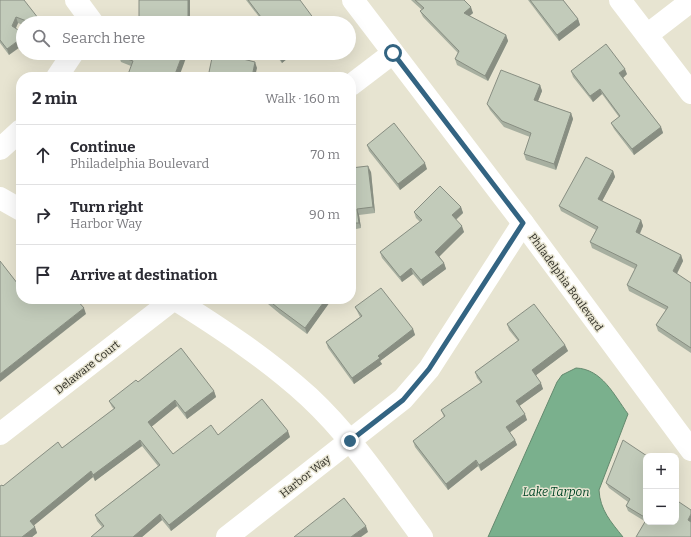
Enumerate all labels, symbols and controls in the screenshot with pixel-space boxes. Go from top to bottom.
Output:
search box [16,16,356,60]
icon: search [30,27,52,49]
text: Search here [62,29,145,47]
route start [384,44,402,62]
text: 2 min [32,88,77,109]
text: Walk · 160 m [265,91,340,106]
text: Continue [70,138,136,156]
icon: ahead [32,144,54,166]
text: 70 m [310,147,340,162]
text: Philadelphia Boulevard [70,156,209,171]
text: Turn right [70,198,143,216]
icon: right [32,204,54,226]
text: 90 m [309,207,340,222]
text: Harbor Way [70,216,142,231]
street label: Philadelphia Boulevard [526,231,606,334]
icon: arrive [32,264,54,286]
text: Arrive at destination [70,266,217,284]
street label: Delaware Court [52,338,122,397]
route end [341,432,359,450]
street label: Harbor Way [277,452,333,500]
map controls [643,453,679,525]
button: + [643,453,679,489]
water label: Lake Tarpon [523,485,590,499]
button: − [643,489,679,525]

